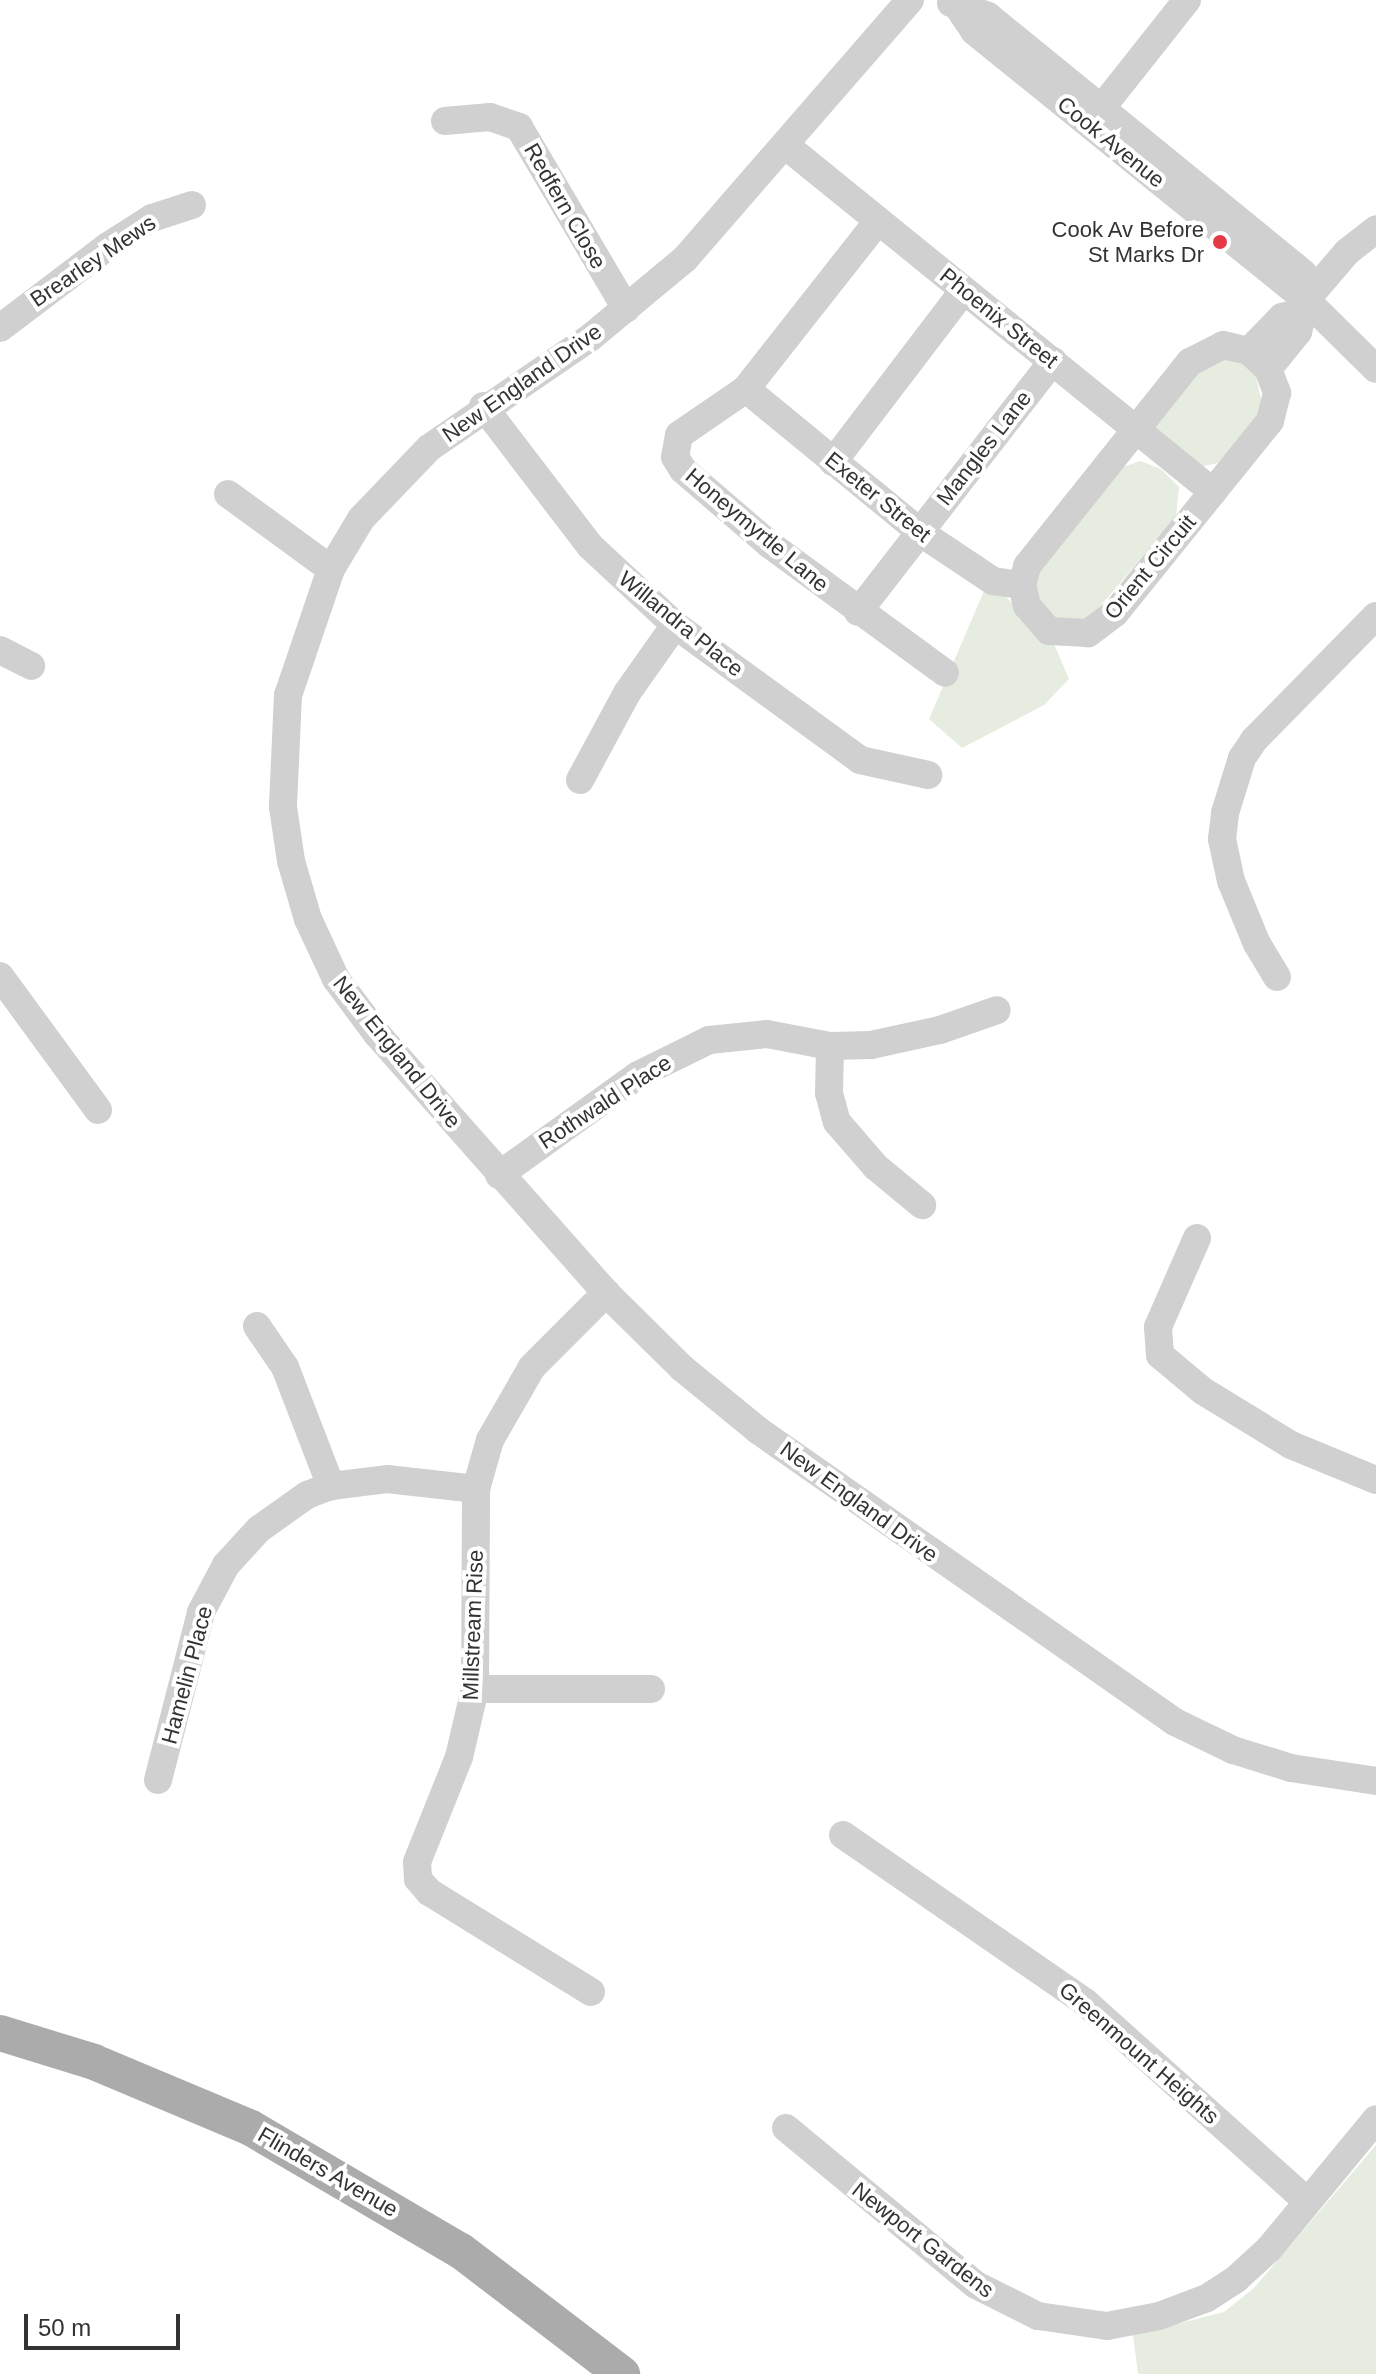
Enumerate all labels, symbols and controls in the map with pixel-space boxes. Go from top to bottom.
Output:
street label: Cook Avenue [1052,90,1170,194]
street label: Redfern Close [518,139,612,273]
street label: Brearley Mews [25,209,161,313]
place label: Cook Av Before St Marks Dr [1050,216,1204,268]
marker: Cook Av Before St Marks Dr [1211,233,1229,251]
street label: Phoenix Street [935,262,1063,374]
street label: New England Drive [437,318,607,448]
street label: Mangles Lane [931,385,1037,511]
street label: Exeter Street [820,446,936,548]
street label: Honeymyrtle Lane [680,463,834,597]
street label: Orient Circuit [1099,509,1201,625]
street label: Willandra Place [613,566,749,682]
street label: New England Drive [327,971,467,1133]
street label: Rothwald Place [534,1049,676,1155]
street label: New England Drive [775,1436,943,1568]
street label: Millstream Rise [457,1549,489,1701]
street label: Hamelin Place [156,1603,218,1747]
street label: Greenmount Heights [1054,1976,1224,2130]
street label: Flinders Avenue [253,2121,403,2223]
street label: Newport Gardens [847,2177,999,2303]
scale bar [28,2298,184,2348]
text: 50 m [38,2314,91,2341]

